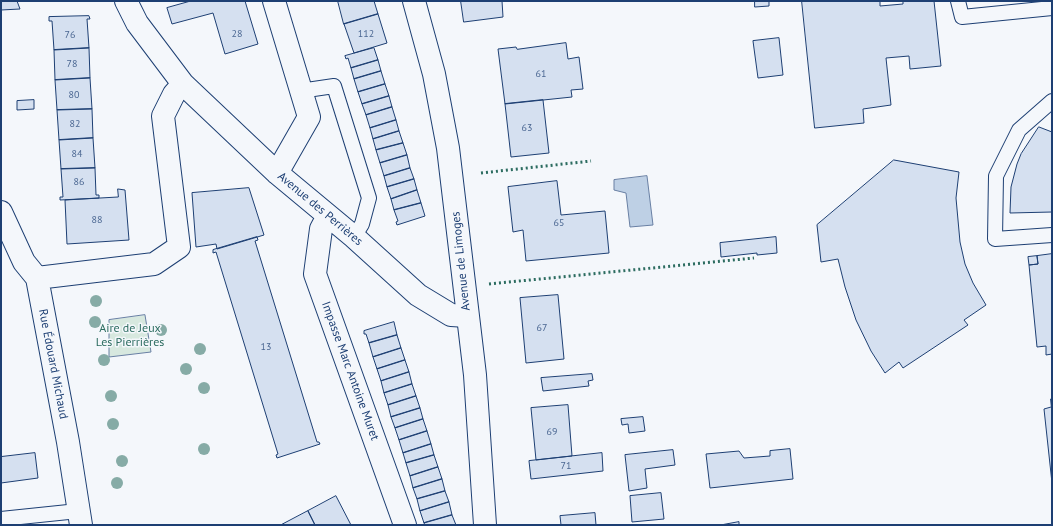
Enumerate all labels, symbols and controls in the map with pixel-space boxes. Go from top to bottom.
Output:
house number: 28 [232,28,242,40]
house number: 112 [358,28,374,40]
house number: 76 [65,29,75,41]
house number: 78 [67,58,77,70]
house number: 61 [536,68,546,80]
house number: 80 [69,89,79,101]
house number: 82 [70,118,80,130]
house number: 63 [522,122,532,134]
house number: 84 [72,148,82,160]
street label: Avenue des Perrières [275,169,365,249]
house number: 86 [74,176,84,188]
street label: Avenue de Limoges [449,211,473,311]
house number: 88 [92,214,102,226]
house number: 65 [554,217,564,229]
street label: Impasse Marc Antoine Muret [318,300,382,442]
street label: Rue Édouard Michaud [35,308,71,420]
park label: Aire de Jeux Les Pierrières [96,322,164,350]
house number: 67 [537,322,547,334]
house number: 13 [261,341,271,353]
house number: 69 [547,426,557,438]
house number: 71 [561,460,571,472]

